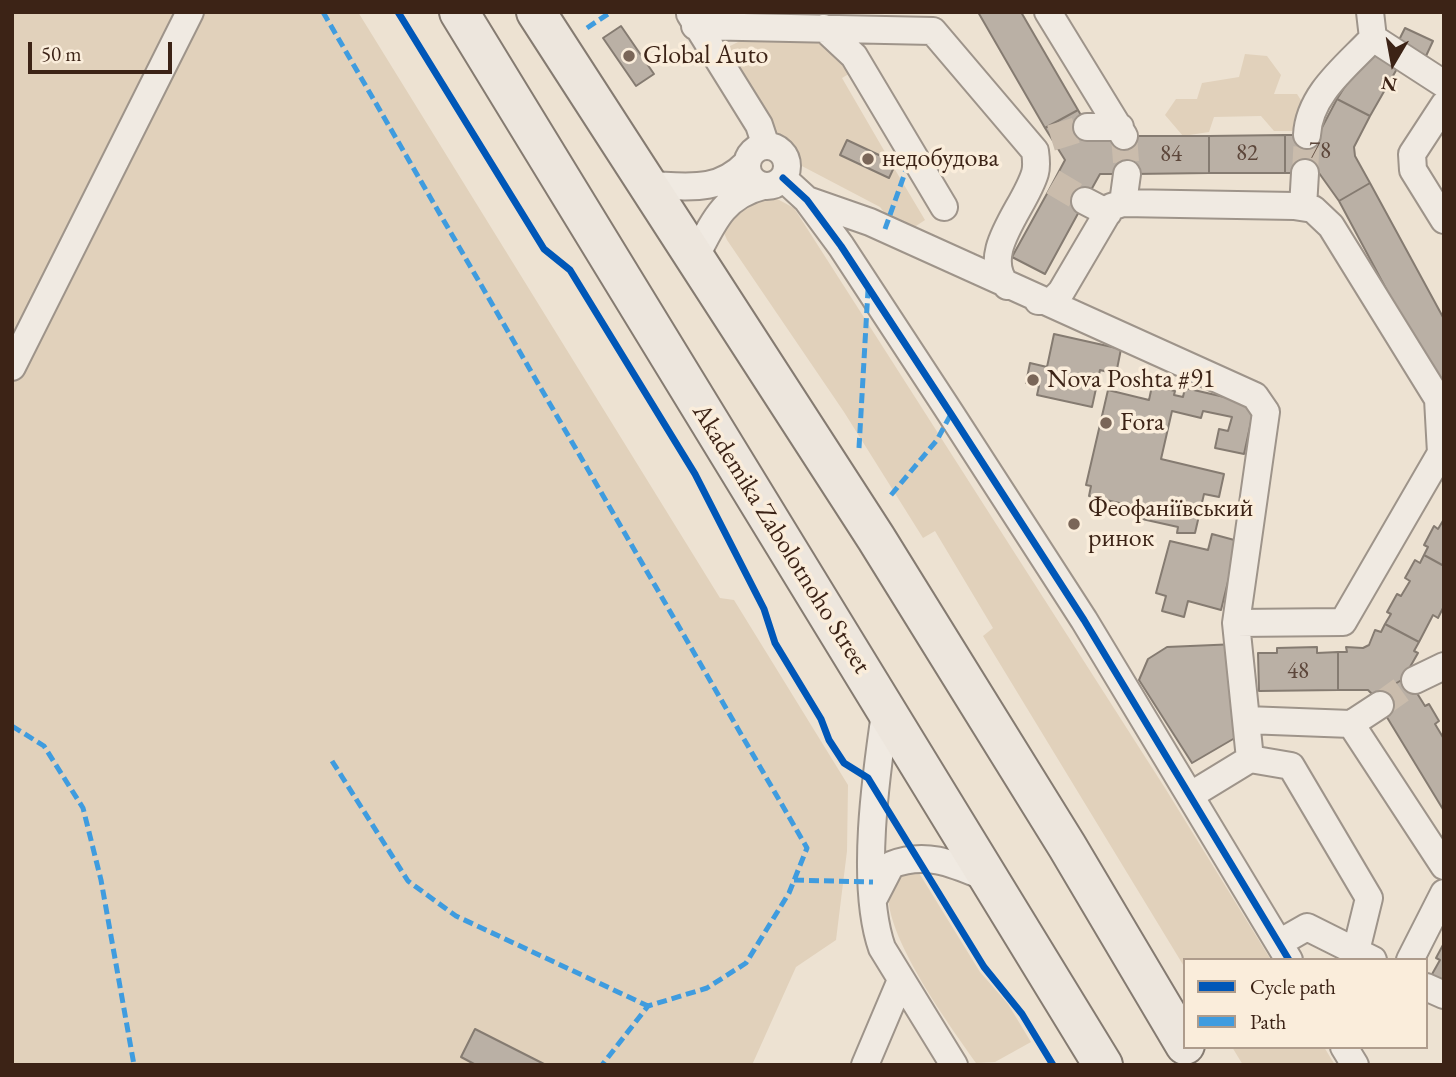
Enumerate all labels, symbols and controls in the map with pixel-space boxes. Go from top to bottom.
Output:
scale bar [32,28,175,72]
north arrow [1358,28,1428,98]
text: 50 m [41,40,82,67]
place label: Global Auto [643,40,768,72]
marker: Global Auto [621,48,637,64]
text: N [1380,71,1399,98]
house number: 78 [1309,138,1331,166]
house number: 82 [1236,140,1258,168]
house number: 84 [1160,141,1182,169]
place label: недобудова [882,143,999,175]
marker: недобудова [860,151,876,167]
place label: Nova Poshta #91 [1047,364,1215,396]
marker: Nova Poshta #91 [1025,372,1041,388]
street label: Akademika Zabolotnoho Street [685,398,877,680]
place label: Fora [1120,407,1164,439]
marker: Fora [1098,415,1114,431]
place label: Феофаніївський ринок [1088,493,1253,554]
marker: Феофаніївський ринок [1066,516,1082,532]
house number: 48 [1287,658,1309,686]
legend [1183,958,1428,1049]
text: Cycle path [1250,973,1336,1000]
text: Path [1250,1008,1286,1035]

